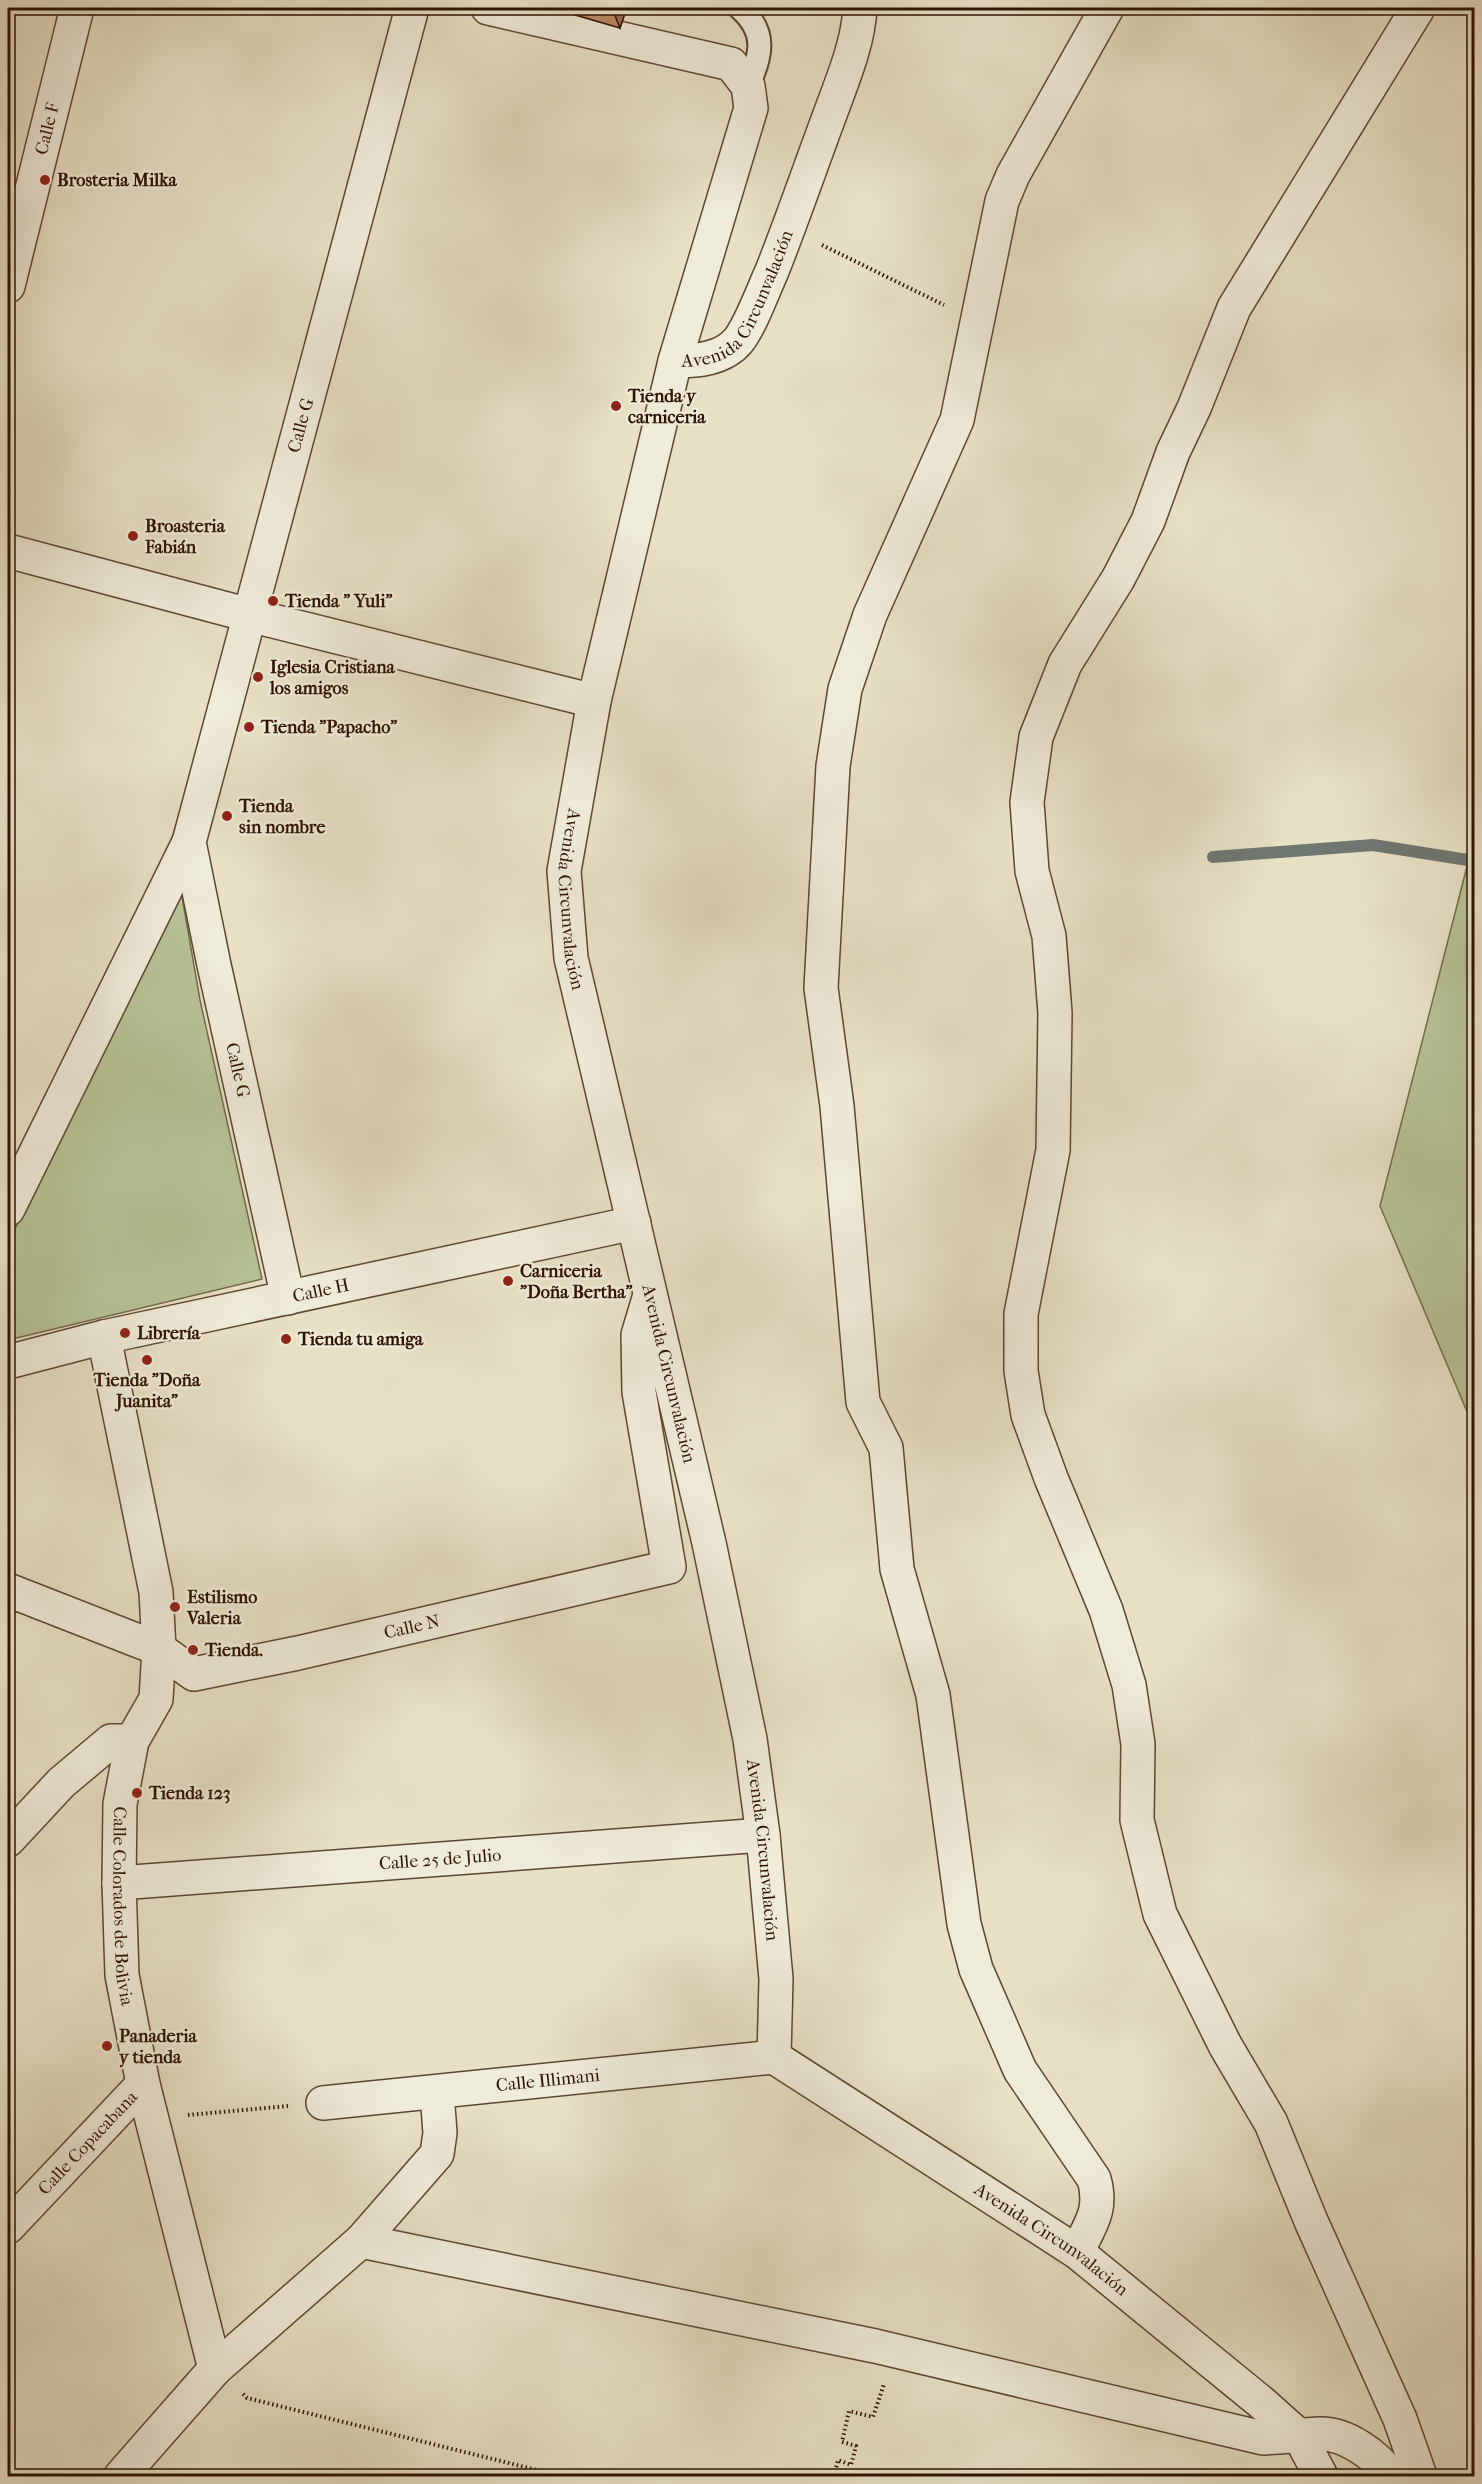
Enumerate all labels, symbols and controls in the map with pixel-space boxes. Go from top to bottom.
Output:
street label: Calle F [31,100,64,157]
place label: Brosteria Milka [57,170,177,191]
marker: Brosteria Milka [38,173,52,187]
street label: Avenida Circunvalación [680,227,798,372]
place label: Tienda y carniceria [627,386,706,428]
street label: Calle G [284,395,318,455]
marker: Tienda y carniceria [609,399,623,413]
place label: Broasteria Fabián [144,516,226,558]
marker: Broasteria Fabián [126,529,140,543]
place label: Tienda " Yuli" [284,591,393,612]
marker: Tienda " Yuli" [266,594,280,608]
place label: Iglesia Cristiana los amigos [269,657,396,699]
marker: Iglesia Cristiana los amigos [251,670,265,684]
place label: Tienda "Papacho" [260,717,397,738]
marker: Tienda "Papacho" [242,720,256,734]
place label: Tienda sin nombre [238,796,325,838]
street label: Avenida Circunvalación [553,806,588,993]
marker: Tienda sin nombre [220,809,234,823]
street label: Calle G [221,1041,254,1100]
place label: Carniceria "Doña Bertha" [520,1261,632,1303]
marker: Carniceria "Doña Bertha" [501,1274,515,1288]
street label: Calle H [291,1275,351,1307]
street label: Avenida Circunvalación [637,1281,700,1466]
place label: Librería [137,1323,201,1344]
marker: Librería [118,1326,132,1340]
place label: Tienda tu amiga [297,1329,424,1350]
marker: Tienda tu amiga [279,1332,293,1346]
marker: Tienda "Doña Juanita" [140,1353,154,1367]
place label: Tienda "Doña Juanita" [93,1370,201,1412]
place label: Estilismo Valeria [186,1587,257,1629]
marker: Estilismo Valeria [168,1600,182,1614]
street label: Calle N [382,1610,442,1644]
place label: Tienda. [204,1640,264,1661]
marker: Tienda. [186,1643,200,1657]
street label: Avenida Circunvalación [742,1757,783,1942]
place label: Tienda 123 [148,1783,230,1804]
marker: Tienda 123 [130,1786,144,1800]
street label: Calle Colorados de Bolivia [108,1806,138,2008]
street label: Calle 25 de Julio [378,1845,502,1875]
place label: Panaderia y tienda [119,2026,197,2068]
marker: Panaderia y tienda [100,2039,114,2053]
street label: Calle Illimani [495,2065,602,2096]
street label: Calle Copacabana [34,2086,143,2199]
street label: Avenida Circunvalación [970,2178,1133,2301]

